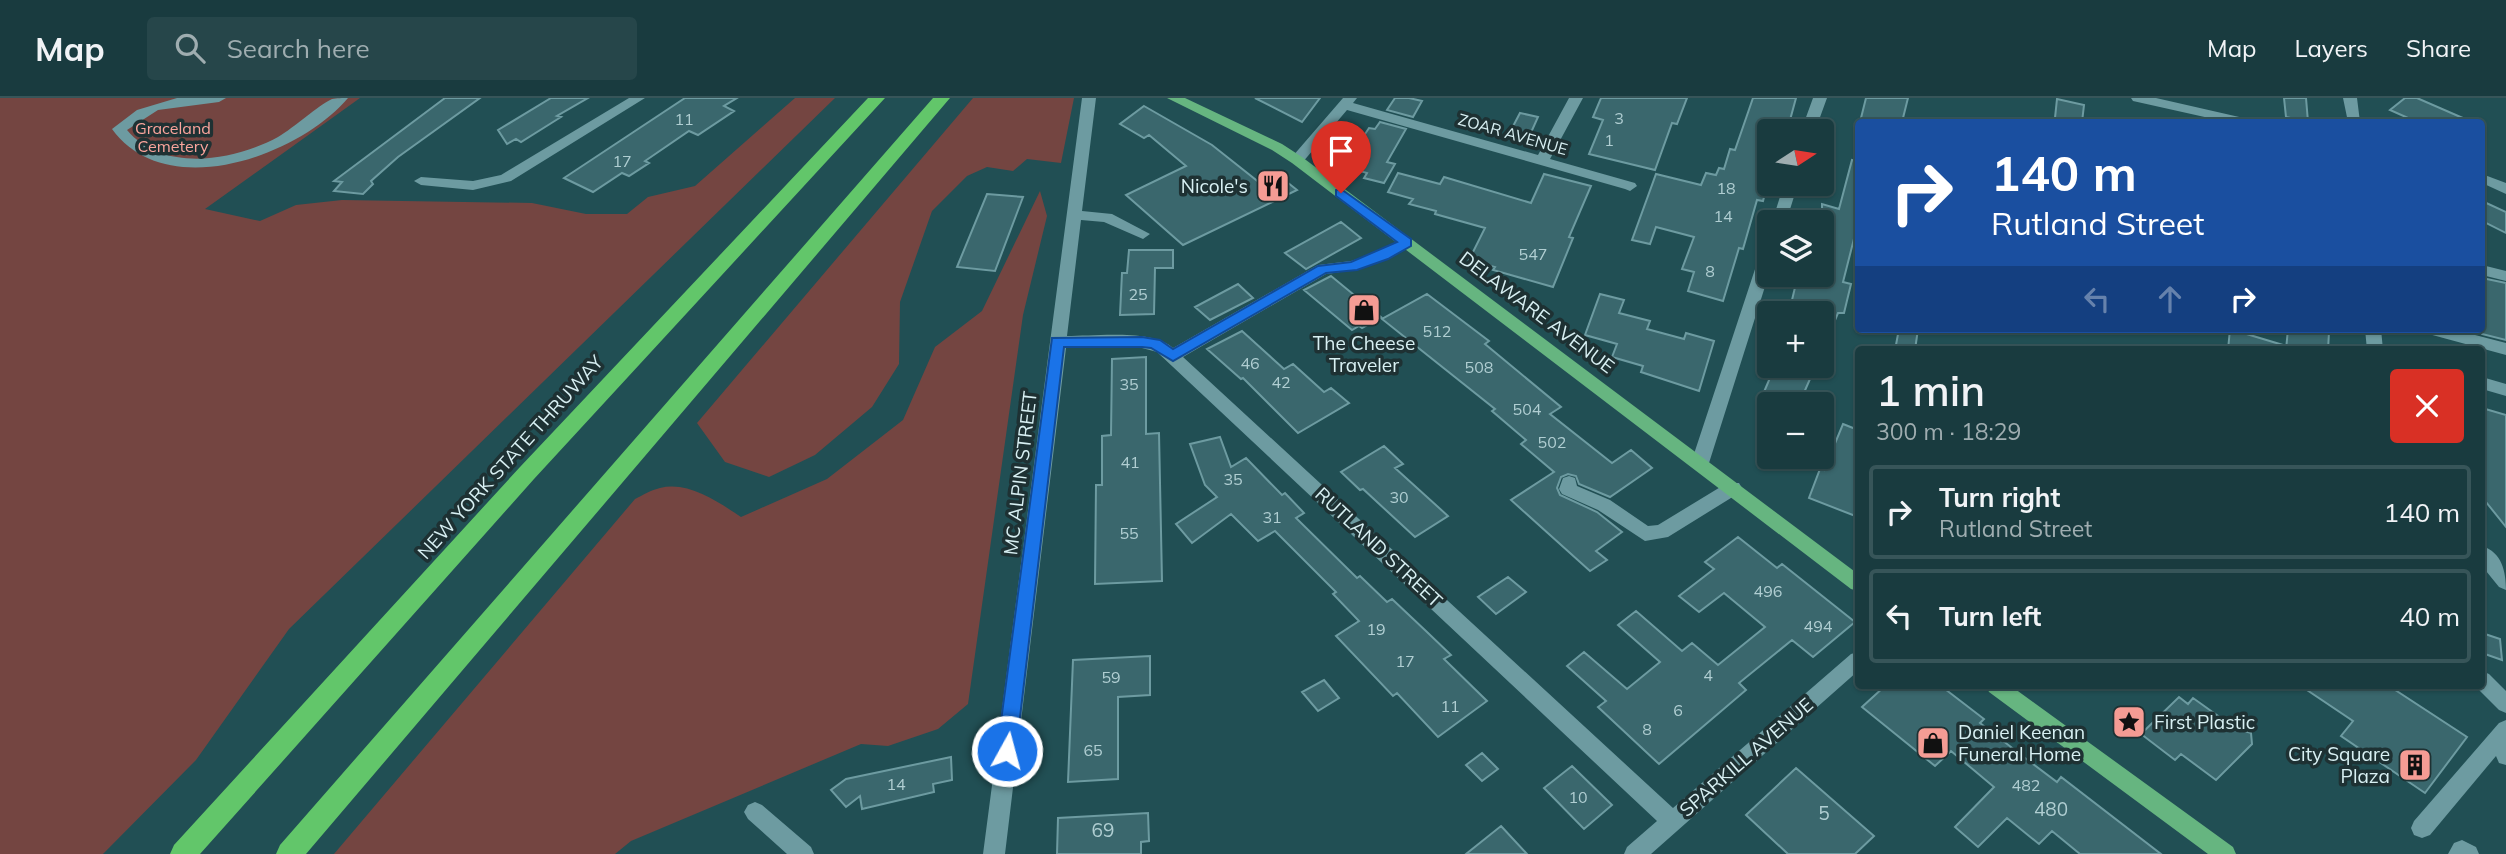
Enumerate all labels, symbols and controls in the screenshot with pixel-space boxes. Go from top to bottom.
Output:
search box [147,17,637,80]
text: Map [35,28,105,69]
icon: search [171,29,209,67]
text: Search here [227,32,370,65]
text: Map [2207,33,2256,63]
text: Layers [2294,33,2368,63]
text: Share [2406,33,2471,63]
house number: 3 [1614,108,1624,128]
house number: 11 [674,109,694,129]
street label: ZOAR AVENUE [1456,109,1570,159]
park label: Graceland Cemetery [135,118,211,156]
north arrow [1757,119,1834,196]
map controls [1757,119,1834,469]
pin [1311,121,1371,193]
house number: 1 [1604,130,1614,150]
icon: arrive [1322,132,1360,170]
text: 140 m [1991,142,2137,203]
icon: right [1876,147,1967,238]
house number: 17 [612,151,632,171]
restaurant icon: Nicole's [1254,167,1292,205]
place label: Nicole's [1181,174,1248,198]
house number: 18 [1716,178,1736,198]
text: Rutland Street [1991,203,2204,243]
house number: 14 [1713,206,1733,226]
button: layers [1757,210,1834,287]
house number: 547 [1519,244,1547,264]
street label: DELAWARE AVENUE [1455,246,1619,378]
house number: 8 [1705,261,1715,281]
icon: left [2078,280,2116,318]
icon: ahead [2151,280,2189,318]
icon: right [2224,280,2262,318]
house number: 25 [1128,284,1148,304]
shop icon: The Cheese Traveler [1345,291,1383,329]
button: + [1757,301,1834,378]
house number: 512 [1423,321,1451,341]
place label: The Cheese Traveler [1313,331,1415,377]
street label: NEW YORK STATE THRUWAY [412,350,608,564]
house number: 46 [1240,353,1260,373]
house number: 508 [1465,357,1493,377]
text: 1 min [1876,364,1985,417]
button: close [2390,369,2464,443]
house number: 42 [1271,372,1291,392]
house number: 35 [1119,374,1139,394]
street label: MC ALPIN STREET [998,389,1042,556]
button: − [1757,392,1834,469]
house number: 504 [1513,399,1542,419]
text: 300 m · 18:29 [1876,417,2021,446]
house number: 502 [1538,432,1566,452]
house number: 41 [1120,452,1140,472]
house number: 35 [1223,469,1243,489]
text: Turn right [1939,481,2060,514]
street label: RUTLAND STREET [1310,482,1448,613]
house number: 30 [1389,487,1409,507]
icon: right [1880,493,1918,531]
text: 140 m [2384,496,2460,529]
house number: 31 [1262,507,1282,527]
text: Rutland Street [1939,514,2092,543]
house number: 55 [1119,523,1139,543]
house number: 496 [1754,581,1782,601]
icon: left [1880,597,1918,635]
text: Turn left [1939,600,2041,633]
text: 40 m [2399,600,2460,633]
house number: 494 [1804,616,1833,636]
house number: 19 [1366,619,1386,639]
house number: 17 [1395,651,1415,671]
house number: 4 [1703,665,1713,685]
house number: 59 [1101,667,1121,687]
street label: SPARKILL AVENUE [1674,692,1818,822]
house number: 11 [1440,696,1460,716]
house number: 6 [1673,700,1683,720]
place icon: First Plastic [2110,703,2148,741]
place label: First Plastic [2154,710,2255,734]
position arrow [970,714,1044,788]
house number: 8 [1642,719,1652,739]
place label: Daniel Keenan Funeral Home [1958,720,2085,766]
shop icon: Daniel Keenan Funeral Home [1914,724,1952,762]
house number: 65 [1083,740,1103,760]
place label: City Square Plaza [2288,742,2390,788]
building icon: City Square Plaza [2396,746,2434,784]
house number: 14 [886,774,906,794]
house number: 482 [2012,775,2040,795]
house number: 10 [1568,787,1588,807]
house number: 480 [2034,797,2068,821]
house number: 5 [1818,801,1830,825]
house number: 69 [1092,818,1114,842]

